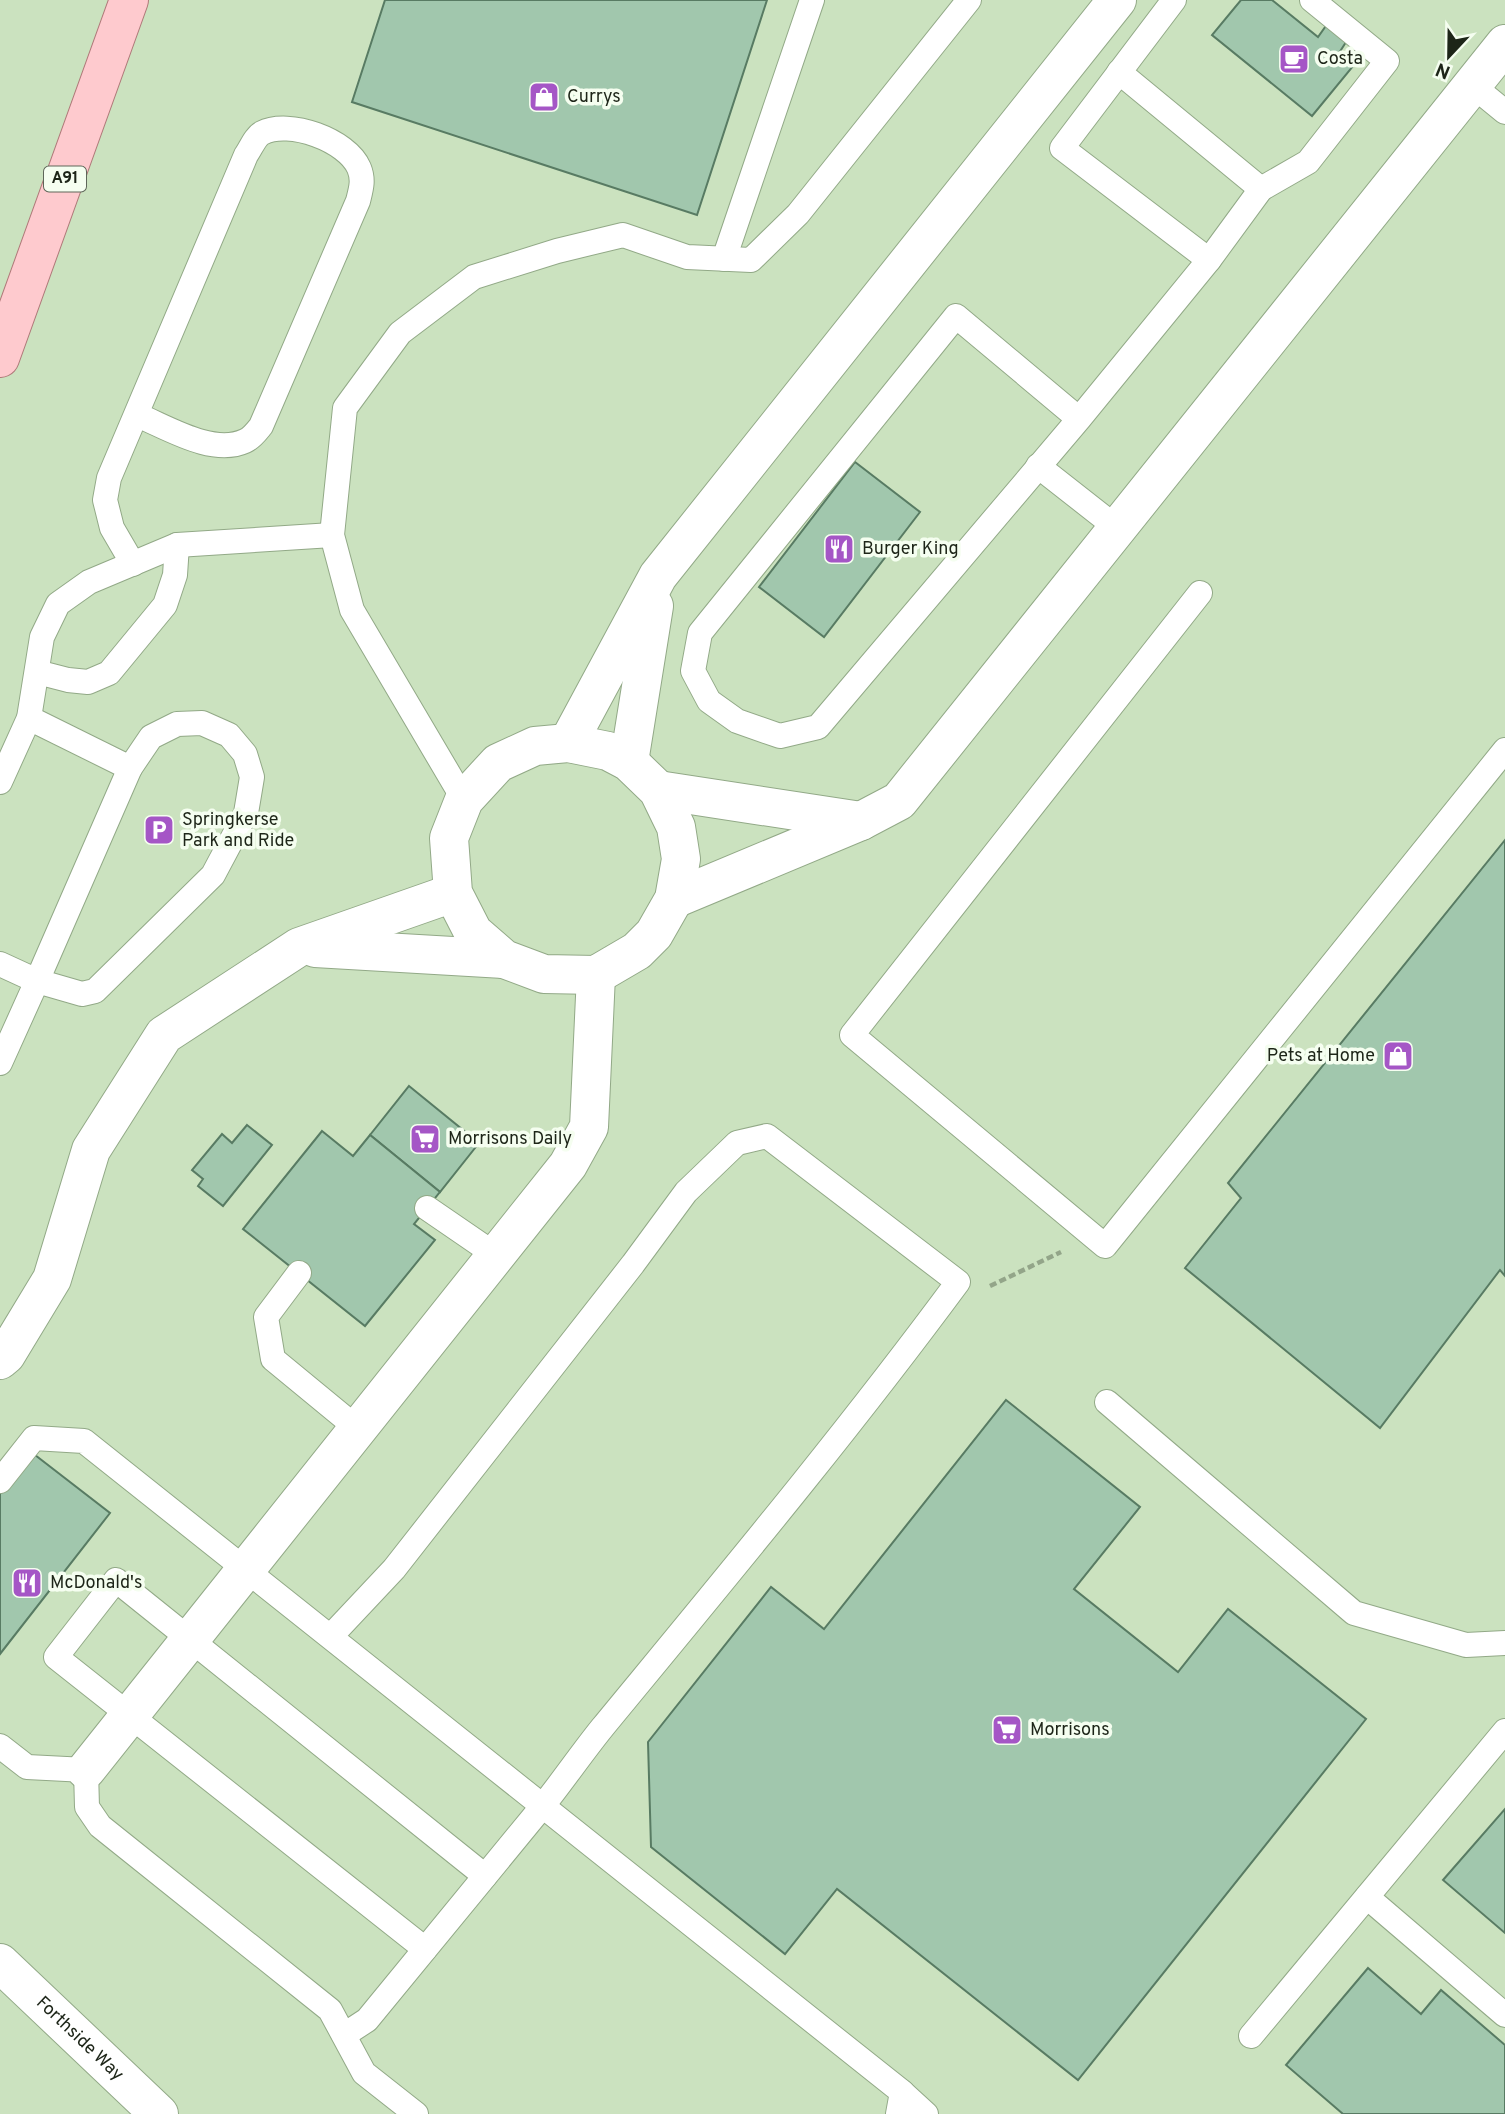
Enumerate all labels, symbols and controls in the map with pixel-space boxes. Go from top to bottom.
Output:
north arrow [1414,21,1484,91]
cafe icon: Costa [1277,42,1311,76]
place label: Costa [1317,48,1363,71]
text: N [1433,56,1454,84]
shop icon: Currys [527,80,561,114]
place label: Currys [567,86,621,109]
road number: A91 [44,167,86,192]
restaurant icon: Burger King [822,532,856,566]
place label: Burger King [862,538,959,561]
place label: Springkerse Park and Ride [182,809,294,853]
parking icon: Springkerse Park and Ride [142,813,176,847]
shop icon: Pets at Home [1381,1039,1415,1073]
place label: Pets at Home [1267,1045,1375,1068]
supermarket icon: Morrisons Daily [408,1122,442,1156]
place label: Morrisons Daily [448,1128,572,1151]
restaurant icon: McDonald's [10,1566,44,1600]
place label: McDonald's [50,1572,142,1595]
supermarket icon: Morrisons [990,1713,1024,1747]
place label: Morrisons [1030,1719,1110,1742]
street label: Forthside Way [31,1992,129,2086]

